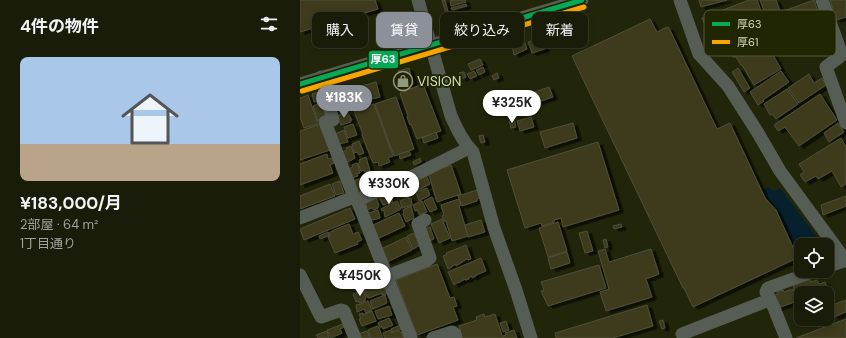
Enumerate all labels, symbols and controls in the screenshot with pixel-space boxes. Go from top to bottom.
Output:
legend [704,10,836,56]
chip: 購入 [312,12,368,48]
chip: 賃貸 [376,12,432,48]
chip: 絞り込み [440,12,524,48]
chip: 新着 [532,12,588,48]
icon: filters [258,13,280,35]
text: 4件の物件 [20,15,99,37]
text: 厚63 [737,17,761,31]
text: 厚61 [737,35,758,49]
line badge: 厚63 [368,50,399,69]
text: 厚63 [371,52,395,66]
shop icon: VISION [392,70,414,92]
place label: VISION [417,72,462,90]
icon: home [114,83,186,155]
pin: ¥183K [316,85,372,119]
text: ¥183K [325,89,363,106]
pin: ¥325K [484,90,540,124]
text: ¥325K [492,94,532,111]
pin: ¥330K [361,171,417,205]
text: ¥330K [368,175,410,192]
text: ¥183,000/月 [20,192,122,214]
text: 2部屋 · 64 m² [20,216,98,233]
text: 1丁目通り [20,235,76,252]
map controls [794,238,834,326]
button: locate [794,238,834,278]
pin: ¥450K [332,263,388,297]
text: ¥450K [339,267,381,284]
button: layers [794,286,834,326]

